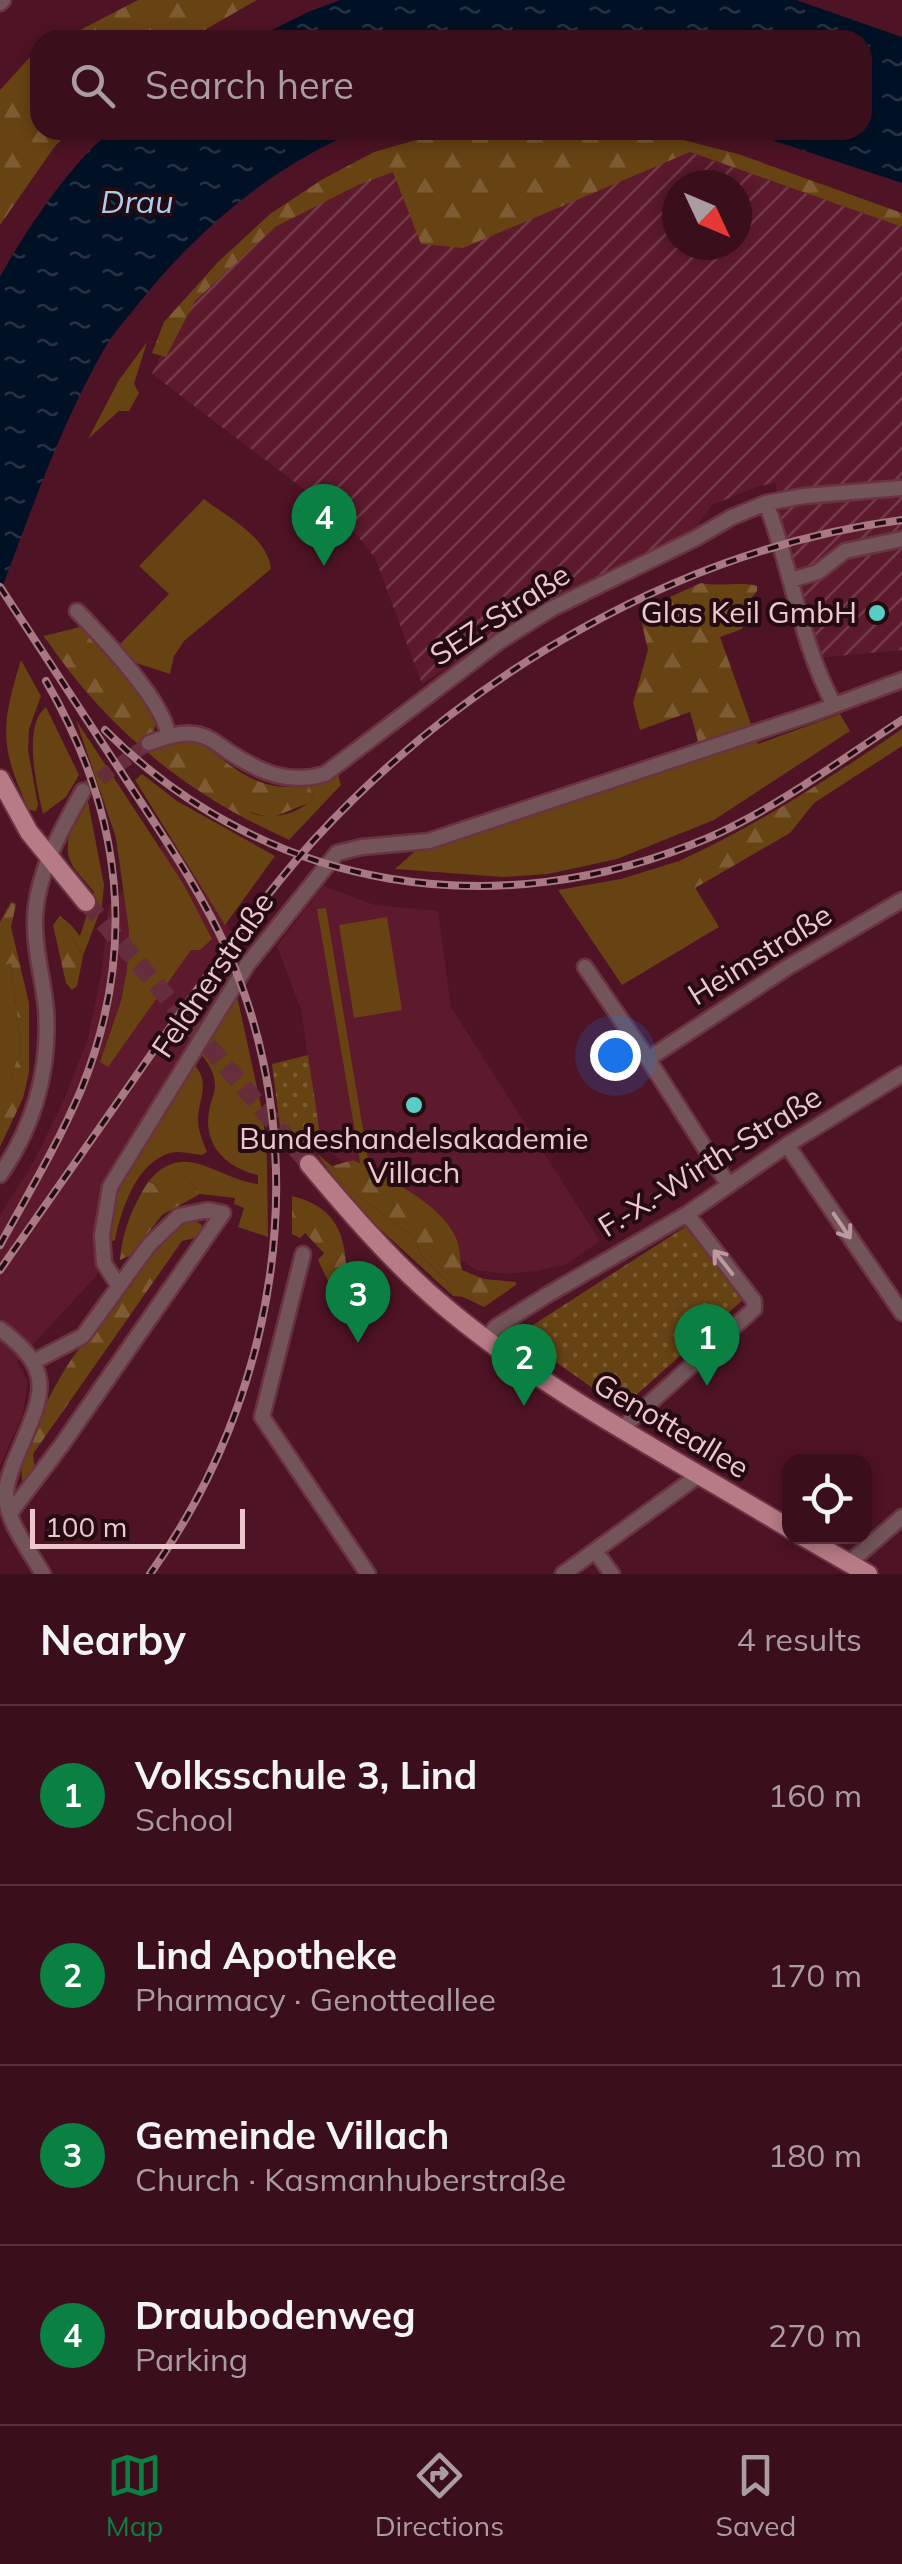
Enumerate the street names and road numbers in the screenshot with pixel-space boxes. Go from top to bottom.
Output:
street label: SEZ-Straße [422,555,577,673]
street label: Feldnerstraße [143,884,282,1065]
street label: Heimstraße [681,895,838,1013]
street label: F.-X.-Wirth-Straße [591,1077,828,1245]
street label: Genotteallee [587,1364,756,1486]

